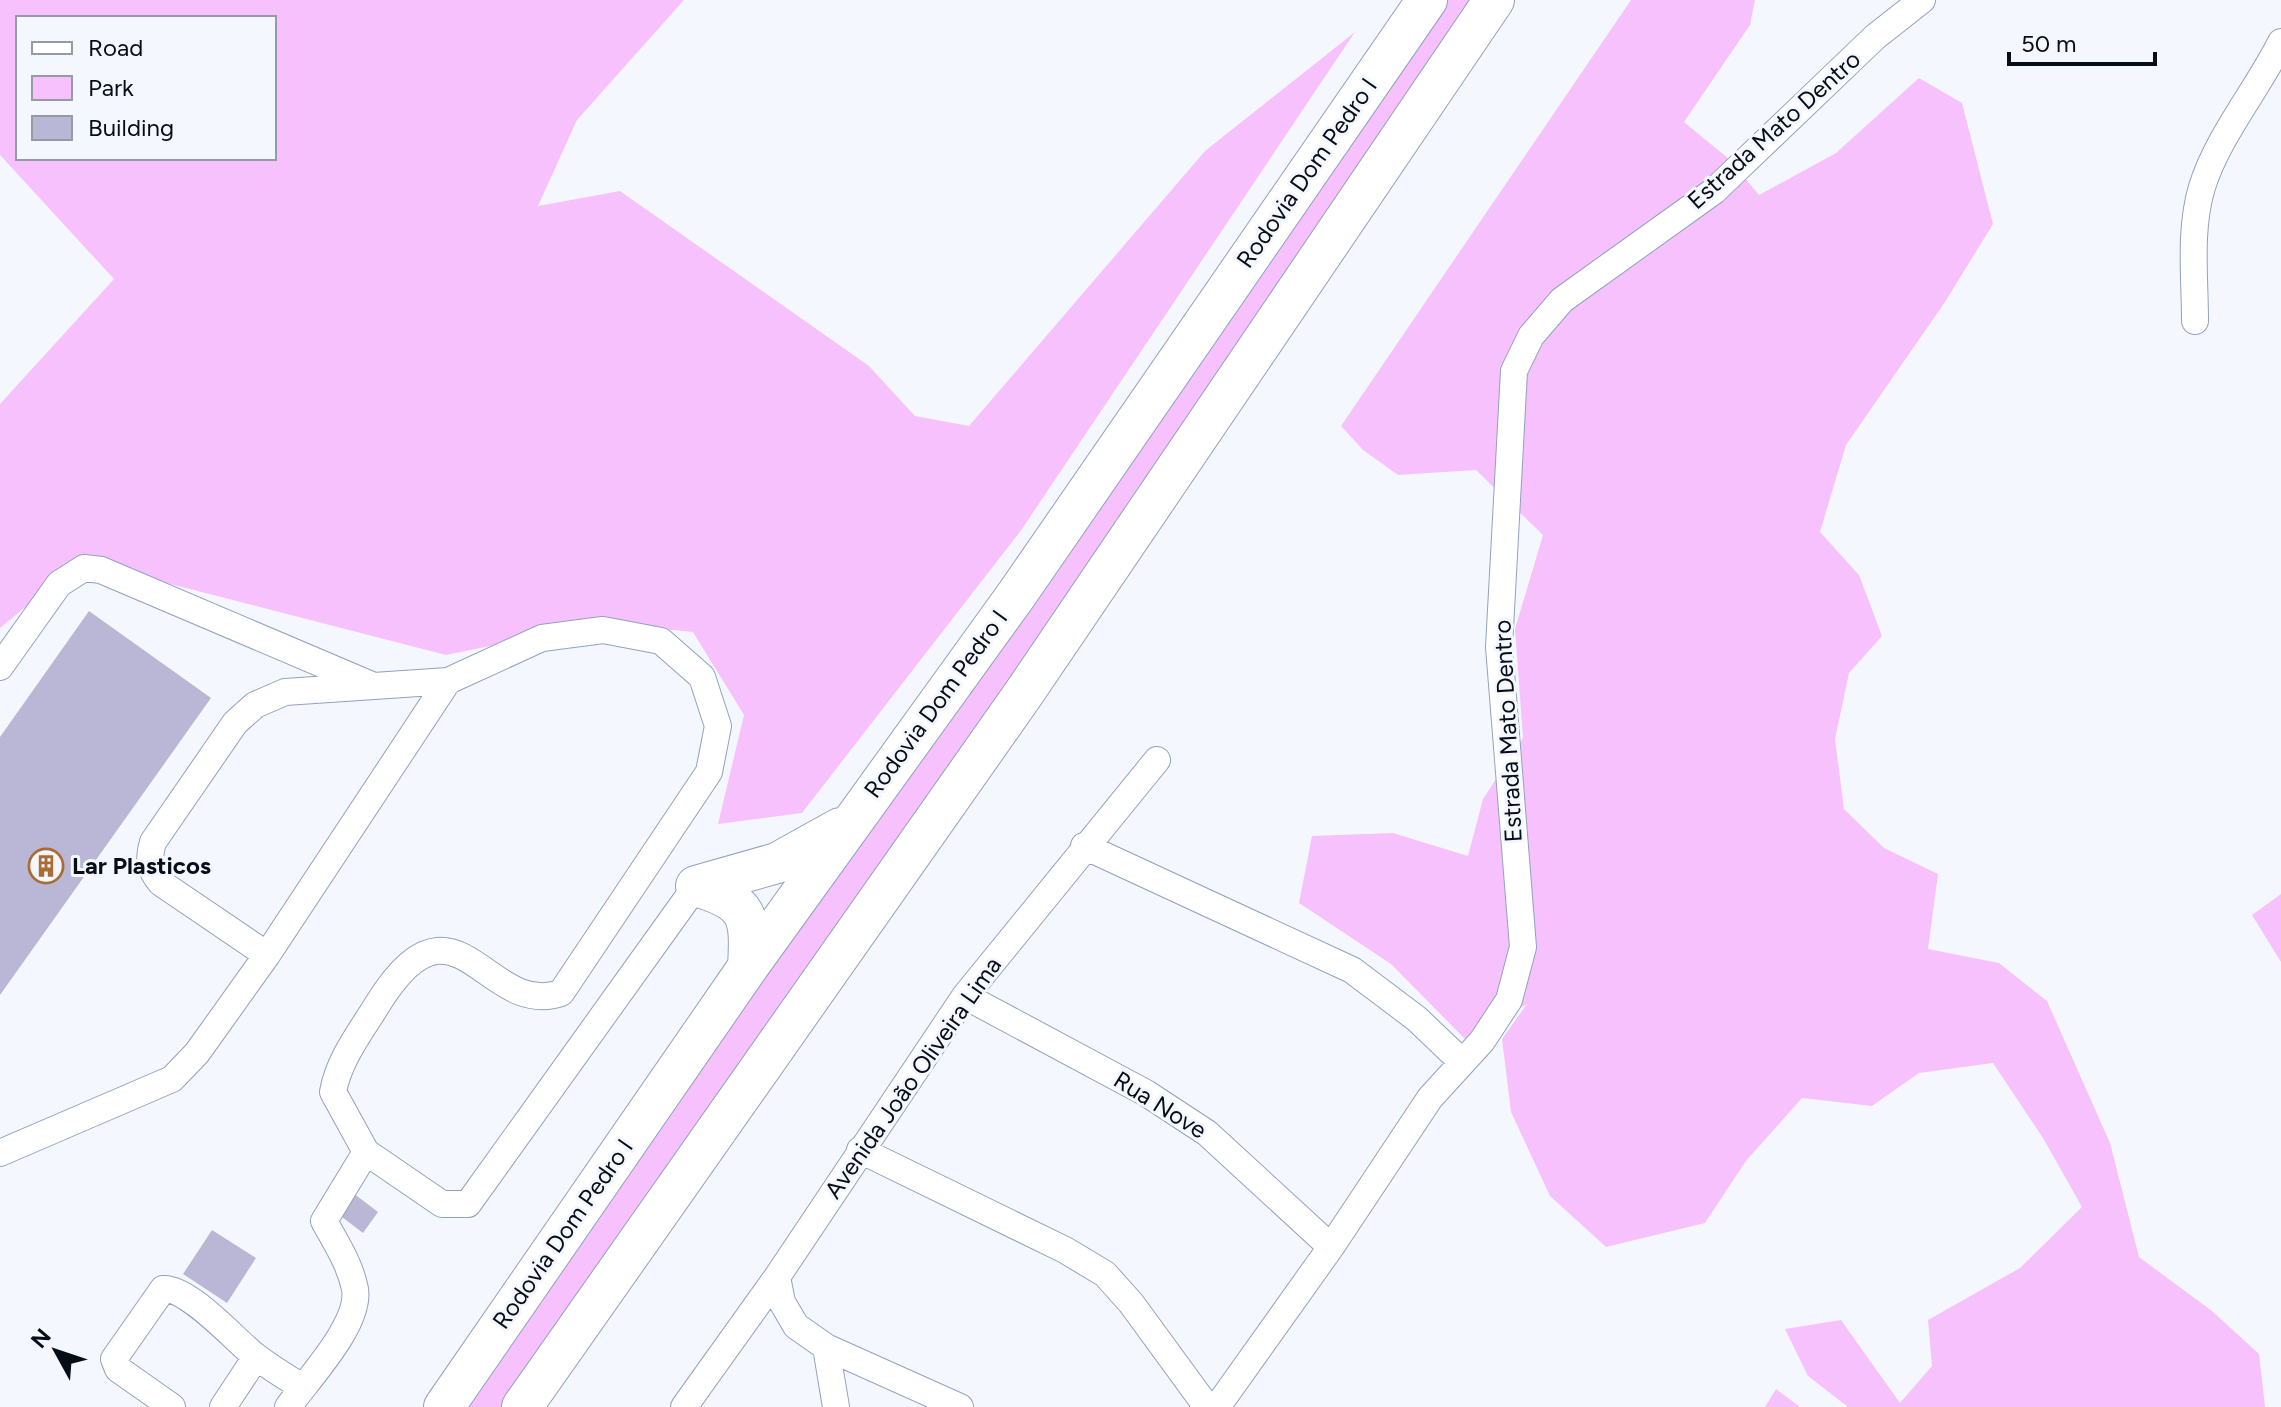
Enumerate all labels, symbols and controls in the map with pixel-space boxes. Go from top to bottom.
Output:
legend [16,16,276,160]
scale bar [2009,16,2155,66]
text: 50 m [2021,29,2077,58]
text: Road [88,33,143,62]
street label: Estrada Mato Dentro [1681,44,1866,215]
street label: Rodovia Dom Pedro I [1230,72,1383,273]
text: Park [88,73,134,102]
text: Building [88,113,174,142]
street label: Rodovia Dom Pedro I [858,604,1013,803]
street label: Estrada Mato Dentro [1487,619,1528,843]
building icon: Lar Plasticos [27,847,65,885]
place label: Lar Plasticos [72,851,211,880]
street label: Avenida João Oliveira Lima [818,951,1007,1204]
street label: Rua Nove [1108,1065,1212,1144]
street label: Rodovia Dom Pedro I [486,1133,639,1334]
north arrow [16,1311,96,1391]
text: N [25,1323,57,1354]

